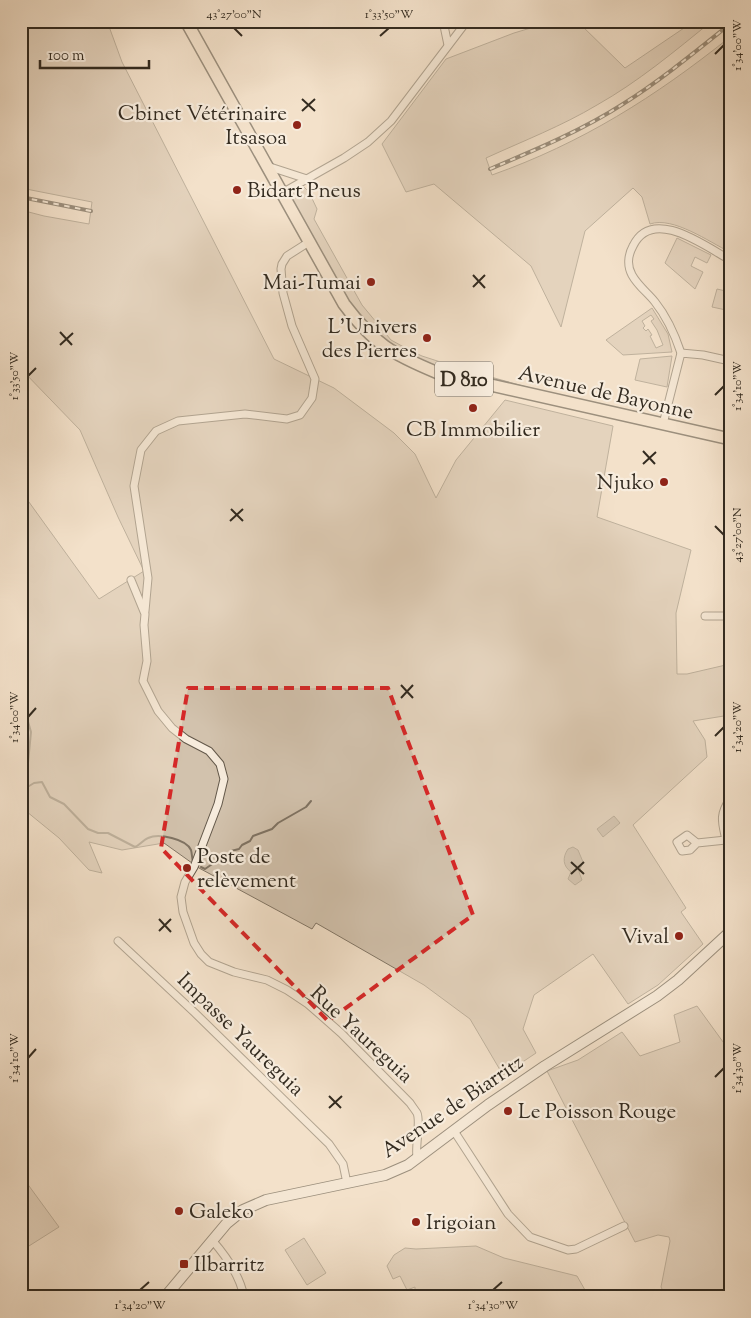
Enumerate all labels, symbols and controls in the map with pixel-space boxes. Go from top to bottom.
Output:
text: 43°27'00"N [207,6,262,24]
text: 1°33'50"W [365,6,414,24]
text: 1°34'00"W [729,19,747,71]
scale bar [40,38,149,70]
text: 100 m [48,46,85,67]
place label: Cbinet Vétérinaire Itsasoa [118,100,287,154]
marker: Cbinet Vétérinaire Itsasoa [291,119,303,131]
place label: Bidart Pneus [247,177,361,207]
marker: Bidart Pneus [231,184,243,196]
place label: Mai-Tumai [263,269,361,299]
marker: Mai-Tumai [365,276,377,288]
place label: L'Univers des Pierres [322,313,417,367]
marker: L'Univers des Pierres [421,332,433,344]
text: 1°33'50"W [6,351,24,400]
street label: Avenue de Bayonne [515,359,696,429]
text: 1°34'10"W [729,361,747,411]
road number: D 810 [435,362,493,396]
marker: CB Immobilier [467,402,479,414]
place label: CB Immobilier [406,416,540,446]
place label: Njuko [597,469,654,499]
marker: Njuko [658,476,670,488]
text: 43°27'00"N [729,507,747,562]
text: 1°34'00"W [6,691,24,743]
text: 1°34'20"W [729,701,747,753]
place label: Poste de relèvement [197,843,296,897]
marker: Poste de relèvement [181,862,193,874]
place label: Vival [621,923,669,953]
marker: Vival [673,930,685,942]
street label: Impasse Yaureguia [169,967,310,1104]
street label: Rue Yaureguia [302,980,419,1091]
text: 1°34'10"W [6,1033,24,1083]
text: 1°34'30"W [729,1042,747,1093]
street label: Avenue de Biarritz [376,1049,530,1166]
place label: Le Poisson Rouge [518,1098,676,1128]
marker: Le Poisson Rouge [502,1105,514,1117]
place label: Galeko [189,1198,254,1228]
marker: Galeko [173,1205,185,1217]
place label: Irigoian [426,1209,496,1239]
marker: Irigoian [410,1216,422,1228]
place label: Ilbarritz [194,1251,265,1281]
marker: Ilbarritz [178,1258,190,1270]
text: 1°34'20"W [114,1297,166,1315]
text: 1°34'30"W [468,1297,519,1315]

